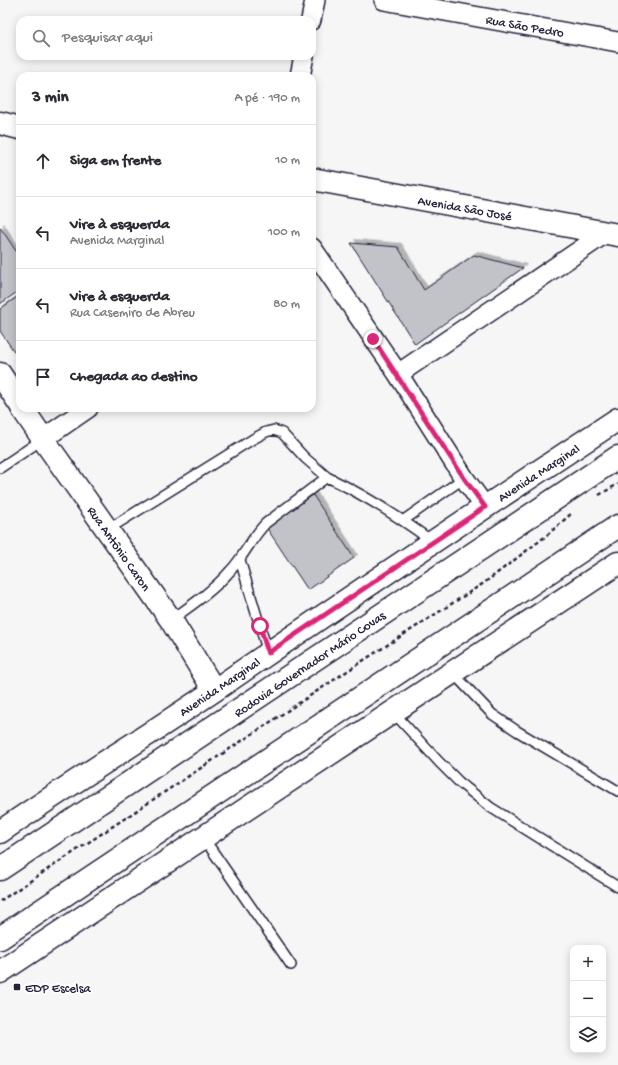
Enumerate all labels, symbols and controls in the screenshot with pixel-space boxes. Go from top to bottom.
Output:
street label: Rua São Pedro [484,13,565,42]
search box [16,16,316,60]
icon: search [30,27,52,49]
text: Pesquisar aqui [62,29,153,47]
text: 3 min [32,88,69,108]
text: A pé · 190 m [234,91,300,106]
icon: ahead [32,150,54,172]
text: Siga em frente [70,152,161,170]
text: 10 m [275,153,300,168]
street label: Avenida São José [416,194,513,225]
text: Vire à esquerda [70,216,170,234]
icon: left [32,222,54,244]
text: 100 m [268,225,300,240]
text: Avenida Marginal [70,234,164,249]
text: Vire à esquerda [70,288,170,306]
icon: left [32,294,54,316]
text: 80 m [273,297,300,312]
text: Rua Casemiro de Abreu [70,306,195,321]
route end [364,330,382,348]
icon: arrive [32,366,54,388]
text: Chegada ao destino [70,368,197,386]
street label: Avenida Marginal [496,442,583,506]
street label: Rua Antônio Caron [83,504,153,595]
street label: Rodovia Governador Mário Covas [232,608,390,721]
route start [251,617,269,635]
street label: Avenida Marginal [177,655,264,721]
map controls [570,945,606,1053]
button: + [570,945,606,981]
button: − [570,981,606,1017]
marker: EDP Escelsa [12,982,22,992]
place label: EDP Escelsa [25,982,91,997]
button: layers [570,1017,606,1053]

